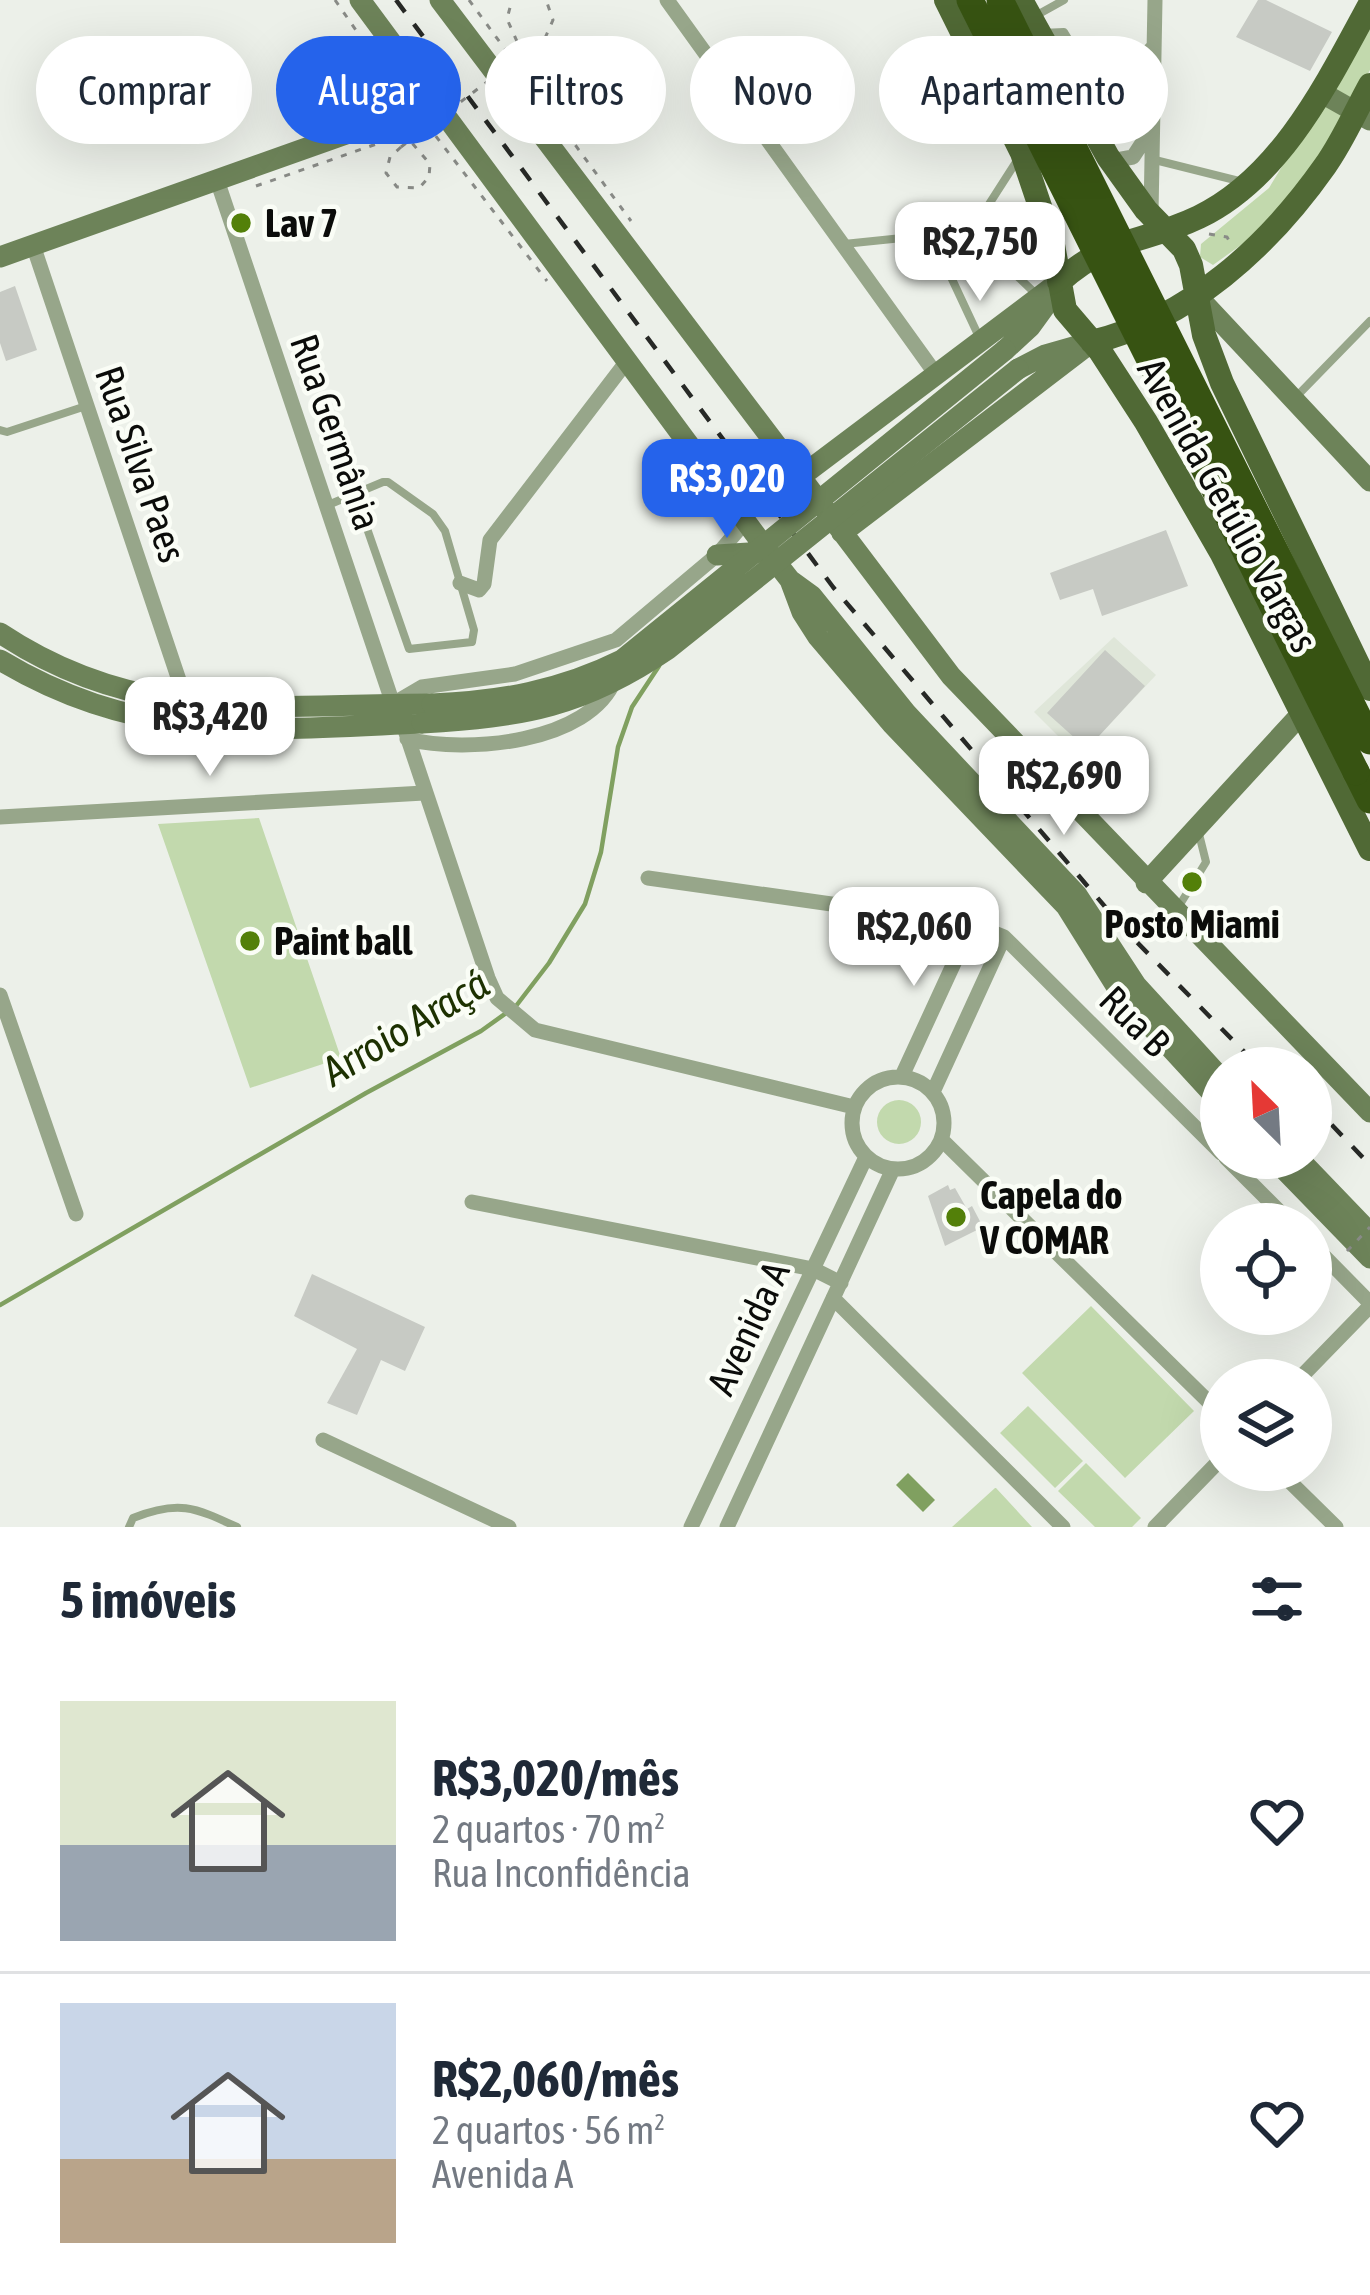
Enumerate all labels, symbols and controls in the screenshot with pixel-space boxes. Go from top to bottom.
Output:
chip: Comprar [36,36,252,144]
chip: Alugar [276,36,461,144]
chip: Filtros [485,36,666,144]
chip: Novo [690,36,855,144]
chip: Apartamento [879,36,1168,144]
place label: Lav 7 [265,201,338,245]
pin: R$2,750 [869,202,1091,304]
marker: Lav 7 [228,210,254,236]
text: R$2,750 [922,219,1038,263]
street label: Rua Germânia [282,328,390,536]
street label: Avenida Getúlio Vargas [1129,351,1327,659]
street label: Rua Silva Paes [87,360,195,568]
pin: R$3,020 [616,439,838,541]
text: R$3,020 [669,456,785,500]
pin: R$3,420 [99,677,321,779]
text: R$3,420 [152,694,268,738]
pin: R$2,690 [953,736,1175,838]
text: R$2,690 [1006,753,1122,797]
marker: Posto Miami [1179,869,1205,895]
pin: R$2,060 [803,887,1025,989]
place label: Posto Miami [1104,902,1280,946]
text: R$2,060 [856,904,972,948]
place label: Paint ball [274,919,413,963]
marker: Paint ball [237,928,263,954]
water label: Arroio Araçá [312,959,497,1096]
street label: Rua B [1091,977,1179,1065]
north arrow [1200,1047,1332,1179]
map controls [1200,1047,1332,1491]
place label: Capela do V COMAR [979,1173,1123,1262]
button: locate [1200,1203,1332,1335]
marker: Capela do V COMAR [943,1204,969,1230]
street label: Avenida A [698,1255,798,1401]
button: layers [1200,1359,1332,1491]
icon: filters [1244,1566,1310,1632]
text: 5 imóveis [60,1570,236,1629]
text: R$3,020/mês [432,1748,679,1807]
icon: home [156,1749,300,1893]
icon: heart [1244,1788,1310,1854]
text: 2 quartos · 70 m² [432,1807,665,1851]
text: Rua Inconfidência [432,1851,691,1895]
text: R$2,060/mês [432,2049,679,2108]
icon: home [156,2051,300,2195]
icon: heart [1244,2090,1310,2156]
text: 2 quartos · 56 m² [432,2108,665,2152]
text: Avenida A [432,2152,573,2196]

